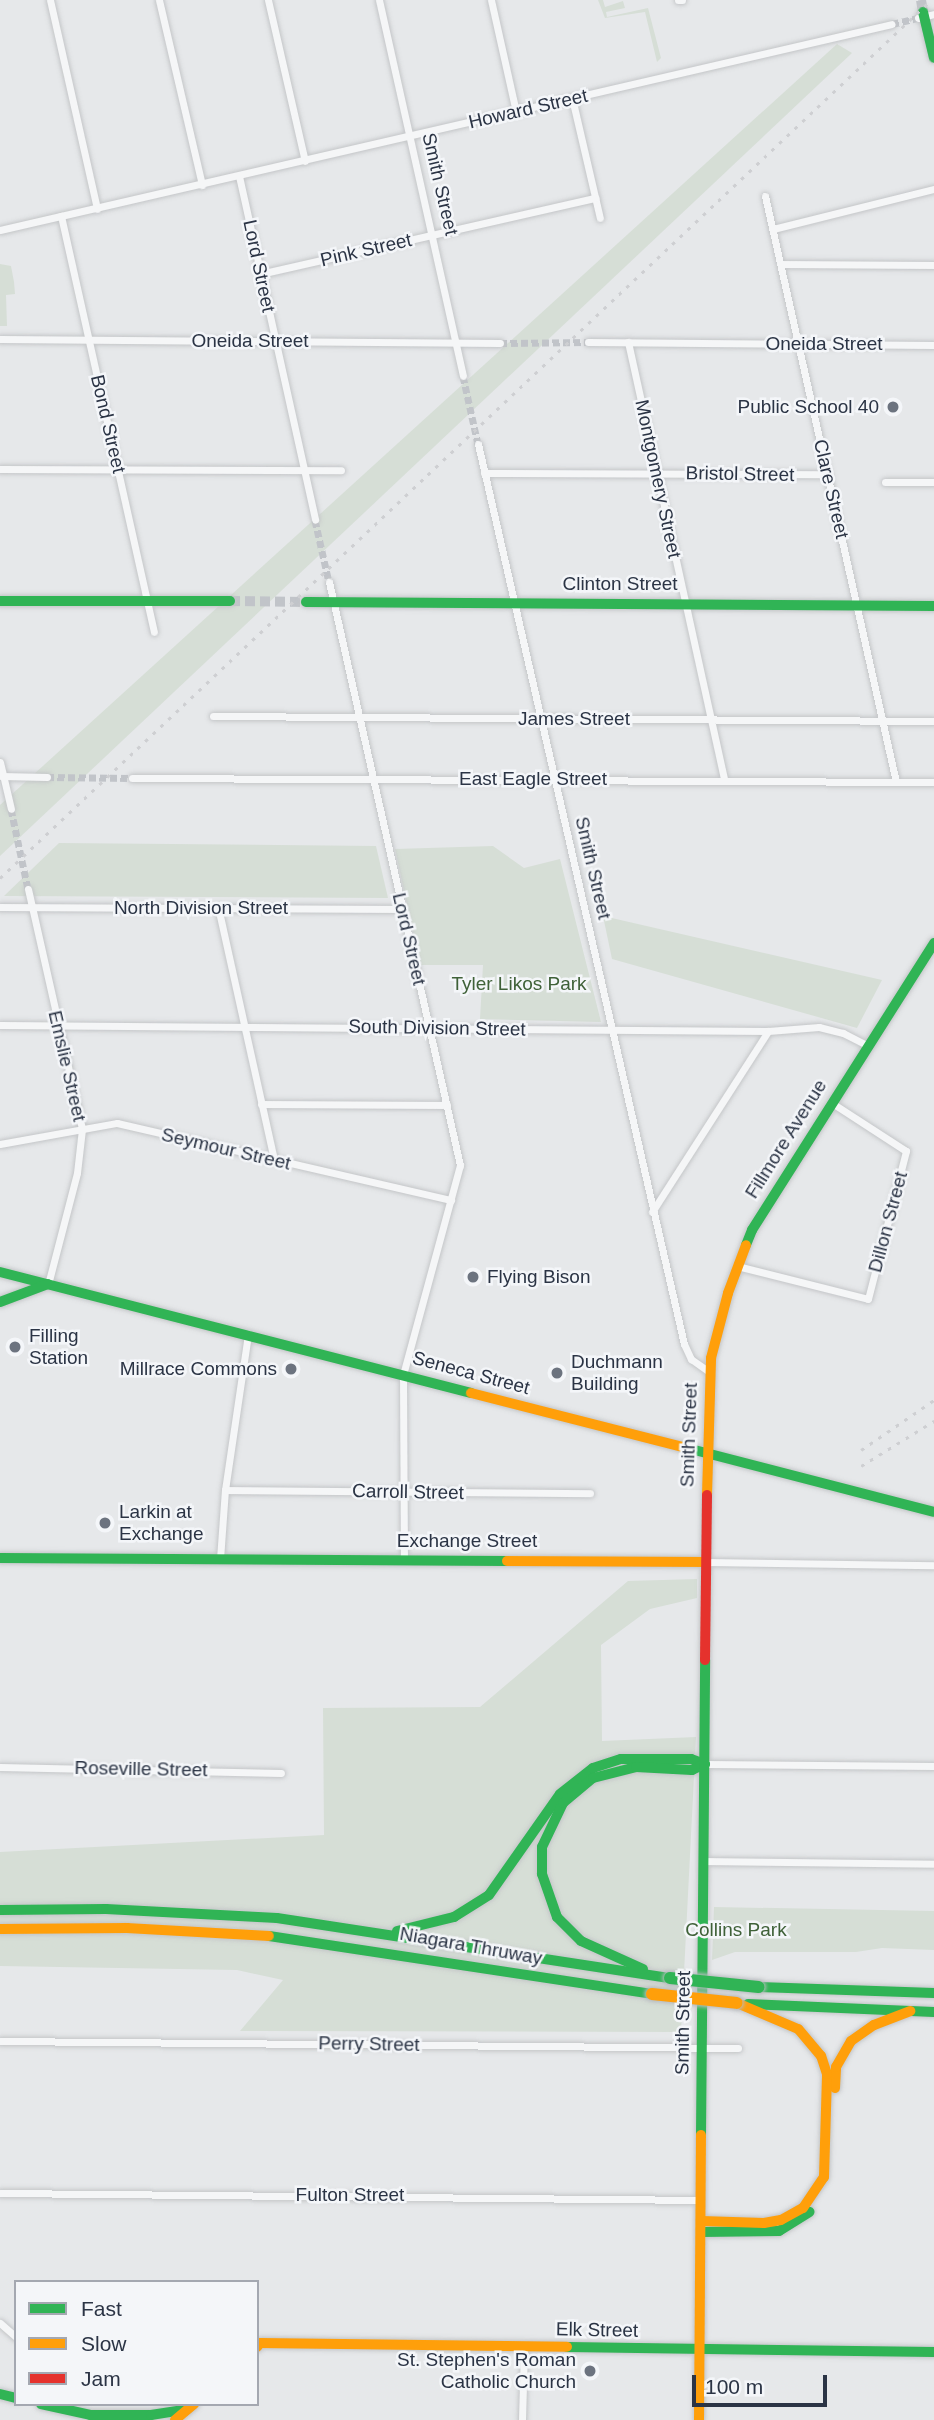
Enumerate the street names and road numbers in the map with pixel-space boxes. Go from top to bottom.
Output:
street label: Howard Street [466,84,590,134]
street label: Smith Street [417,131,463,237]
street label: Lord Street [238,218,280,314]
street label: Pink Street [318,228,414,272]
street label: Oneida Street [191,330,309,352]
street label: Oneida Street [765,333,883,355]
street label: Bond Street [86,373,130,475]
street label: Montgomery Street [630,398,686,560]
street label: Clare Street [808,437,854,541]
street label: Bristol Street [685,462,795,486]
street label: Clinton Street [562,573,678,595]
street label: James Street [518,708,630,730]
street label: East Eagle Street [459,768,607,790]
street label: Smith Street [570,815,616,921]
street label: Lord Street [387,891,431,987]
street label: North Division Street [114,897,288,919]
street label: Emslie Street [43,1008,91,1124]
street label: South Division Street [348,1015,526,1041]
street label: Fillmore Avenue [740,1075,832,1203]
street label: Seymour Street [159,1123,293,1175]
street label: Dillon Street [864,1169,912,1275]
street label: Seneca Street [410,1346,532,1400]
street label: Smith Street [676,1382,702,1488]
street label: Carroll Street [352,1480,464,1504]
street label: Exchange Street [397,1530,537,1552]
street label: Roseville Street [74,1756,208,1782]
street label: Niagara Thruway [398,1922,544,1970]
street label: Smith Street [671,1971,695,2075]
street label: Perry Street [318,2032,420,2056]
street label: Fulton Street [296,2184,404,2206]
street label: Elk Street [556,2318,638,2342]

